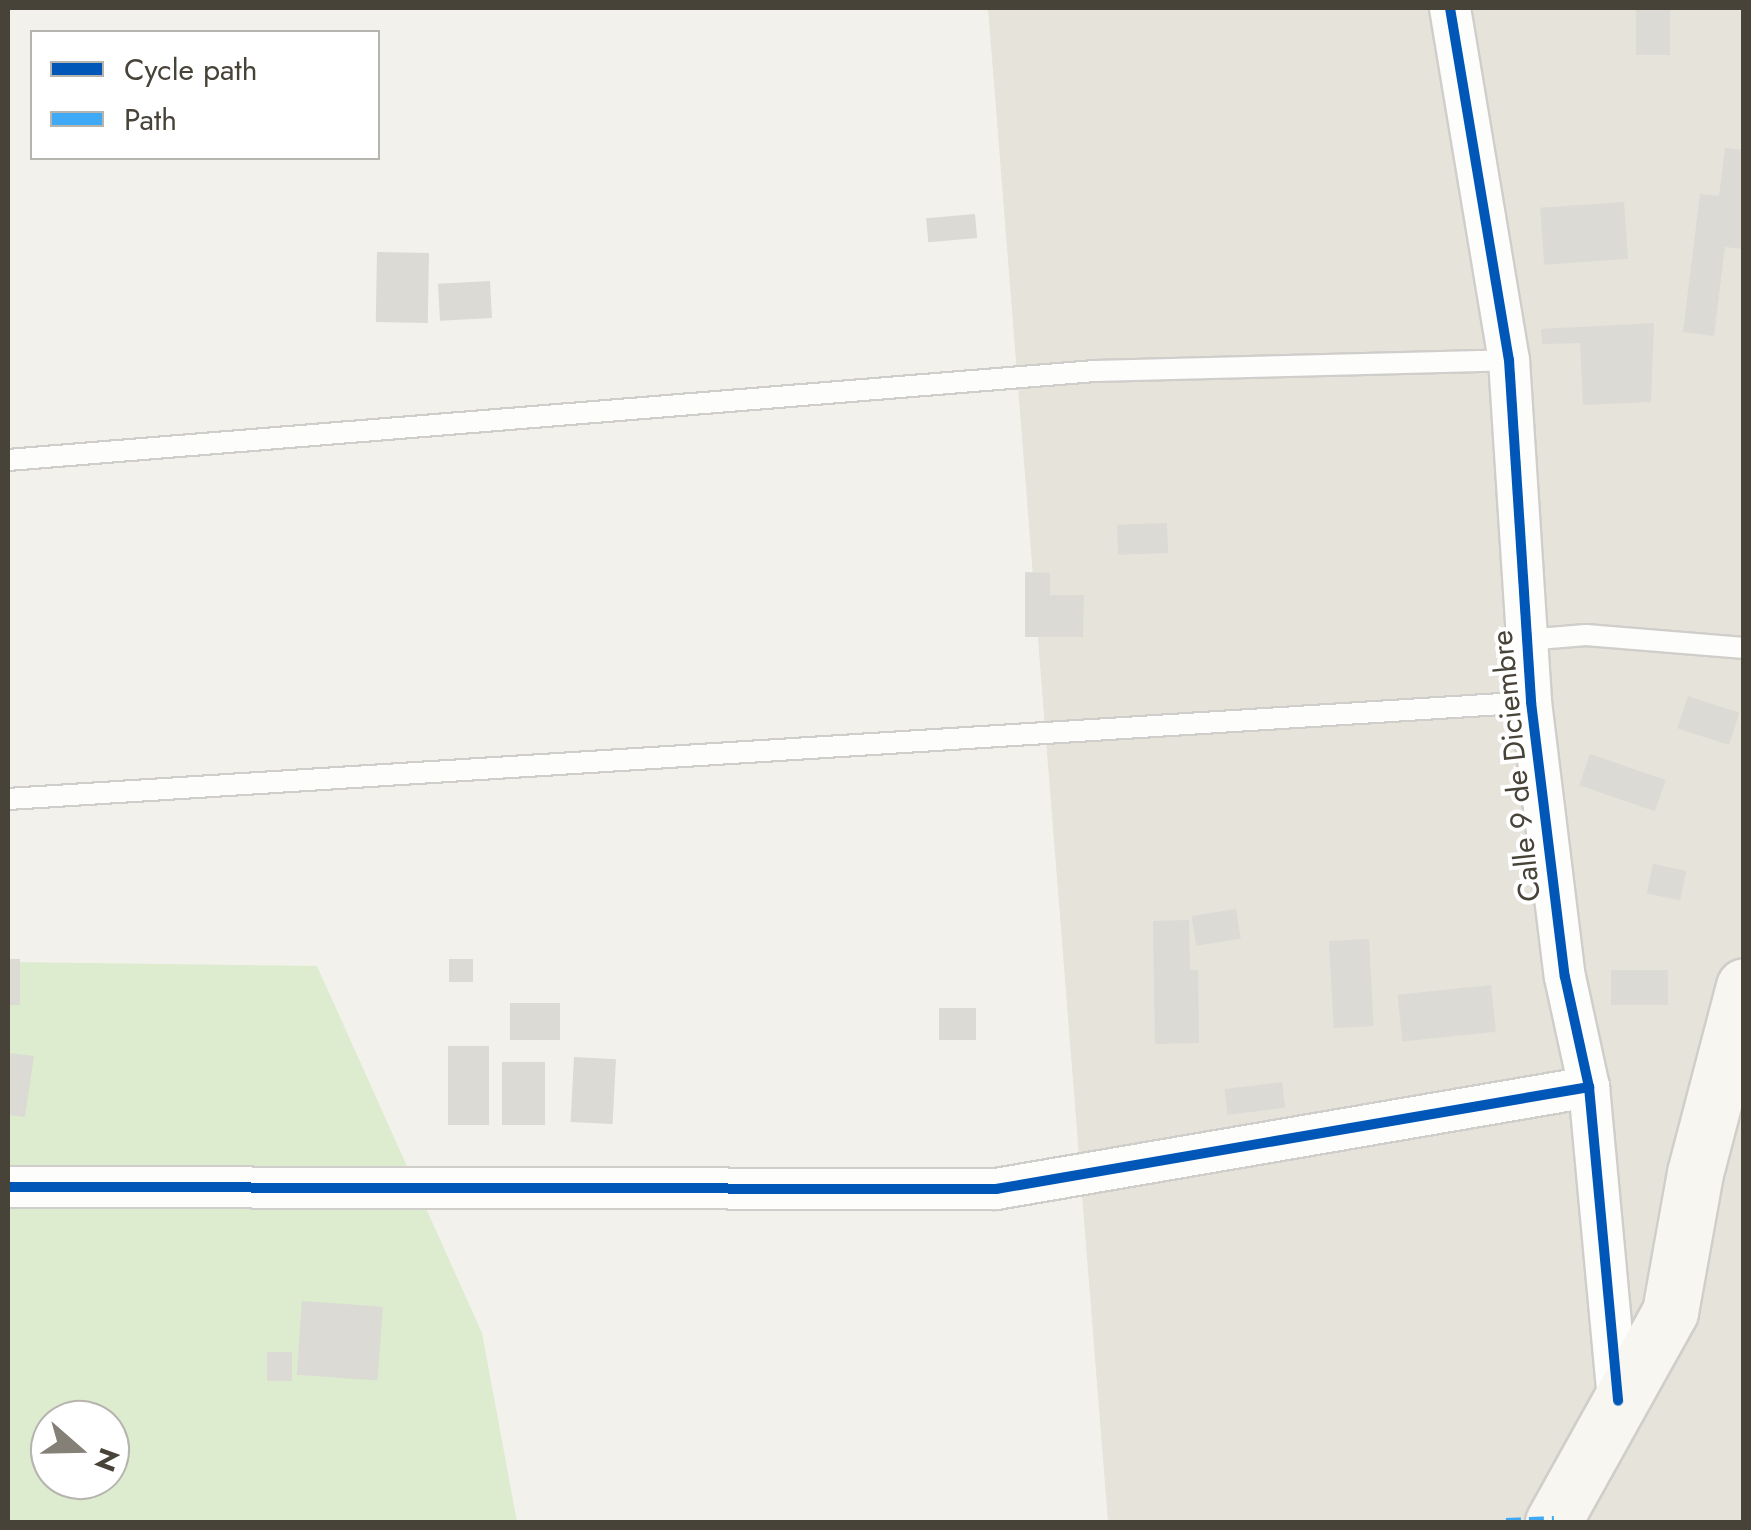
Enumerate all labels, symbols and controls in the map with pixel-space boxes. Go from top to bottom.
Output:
legend [30,30,380,160]
text: Cycle path [124,48,257,91]
text: Path [124,98,177,141]
street label: Calle 9 de Diciembre [1484,629,1548,903]
north arrow [30,1400,130,1500]
text: N [84,1442,130,1477]

